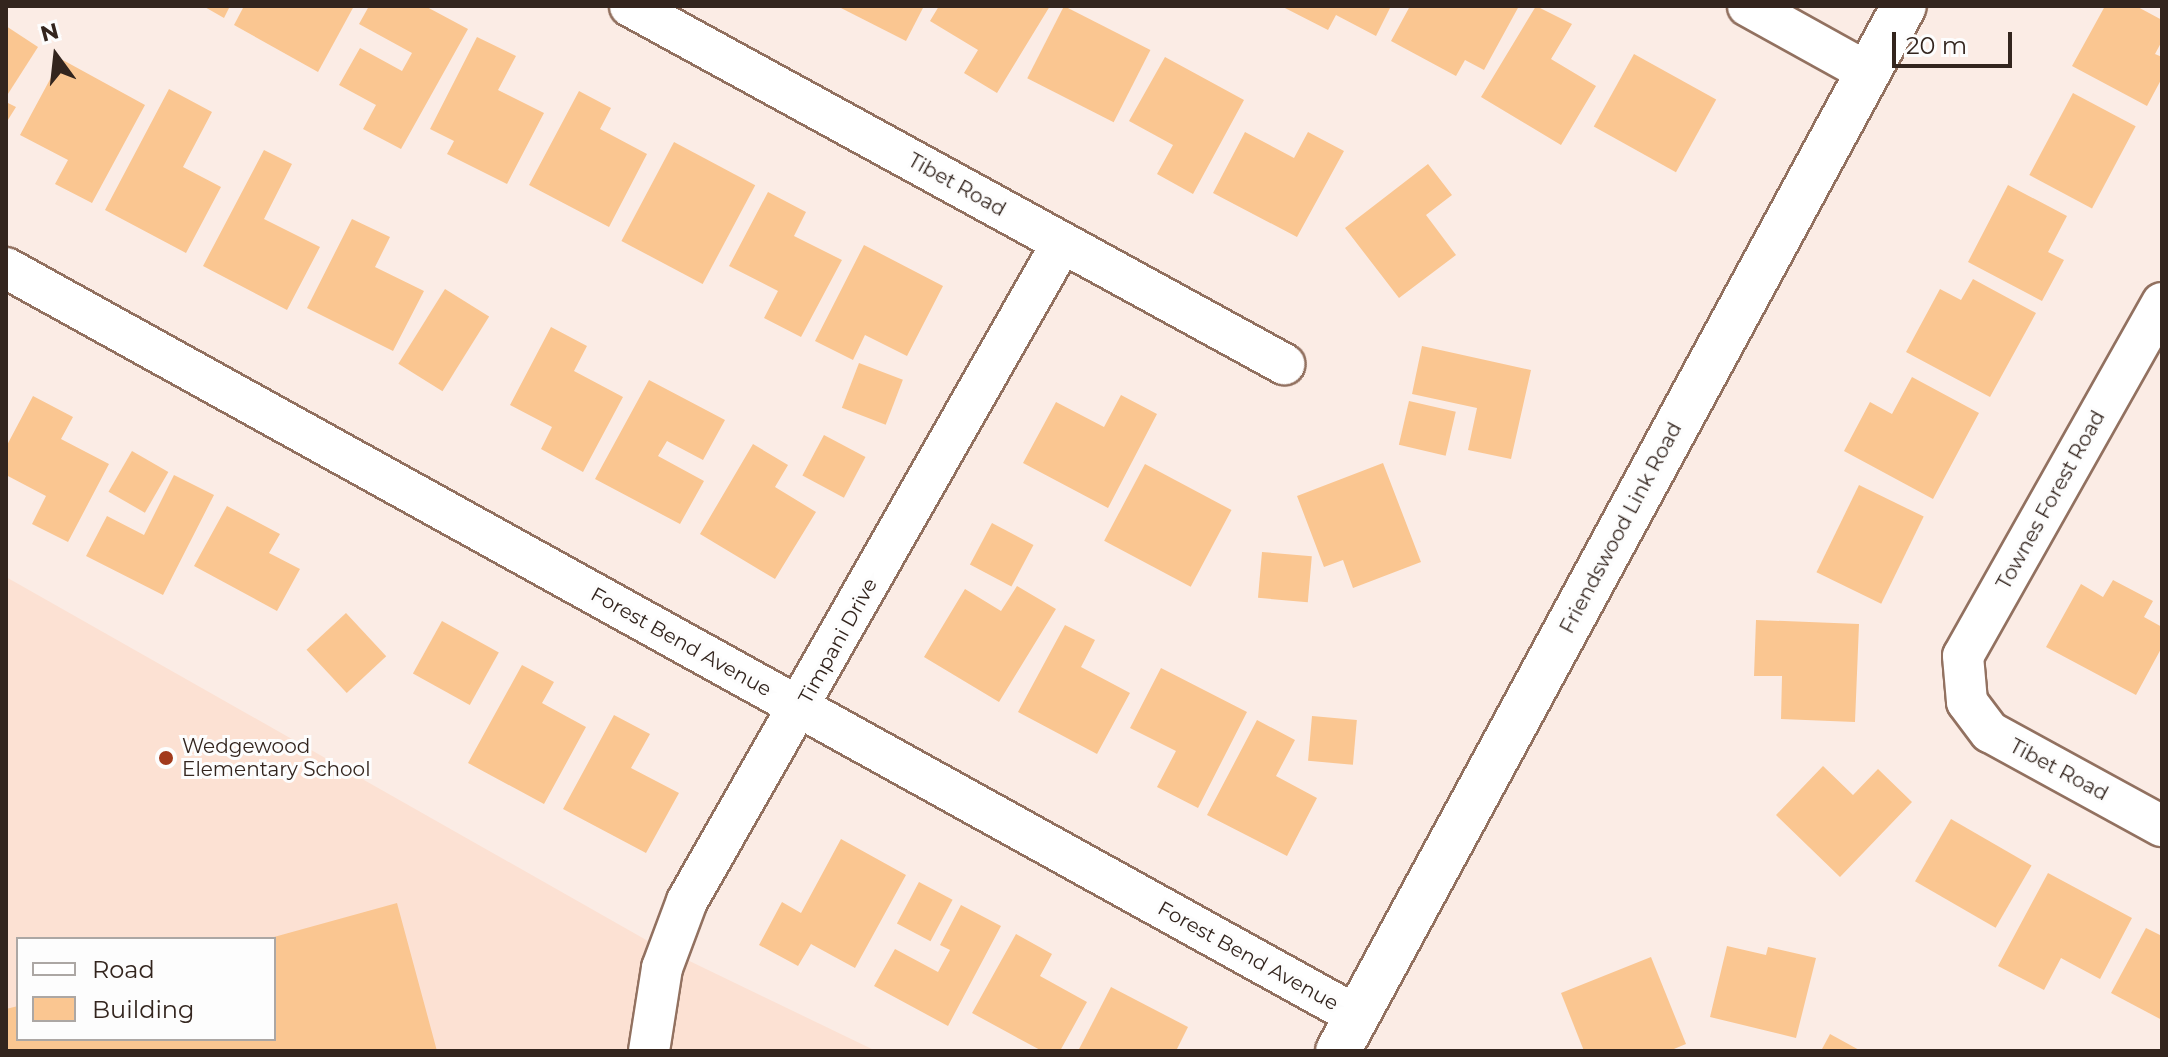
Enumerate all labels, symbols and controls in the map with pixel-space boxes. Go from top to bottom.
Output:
north arrow [16,16,96,96]
scale bar [1896,16,2016,66]
text: N [38,17,62,48]
text: 20 m [1906,31,1967,60]
street label: Tibet Road [904,148,1010,222]
street label: Townes Forest Road [1992,406,2110,594]
street label: Friendswood Link Road [1555,418,1687,638]
street label: Timpani Drive [794,574,882,708]
street label: Forest Bend Avenue [587,582,775,702]
place label: Wedgewood Elementary School [182,734,371,781]
street label: Tibet Road [2006,734,2112,806]
marker: Wedgewood Elementary School [157,749,175,767]
street label: Forest Bend Avenue [1154,896,1342,1016]
legend [16,937,276,1041]
text: Road [92,955,155,984]
text: Building [92,995,195,1024]

